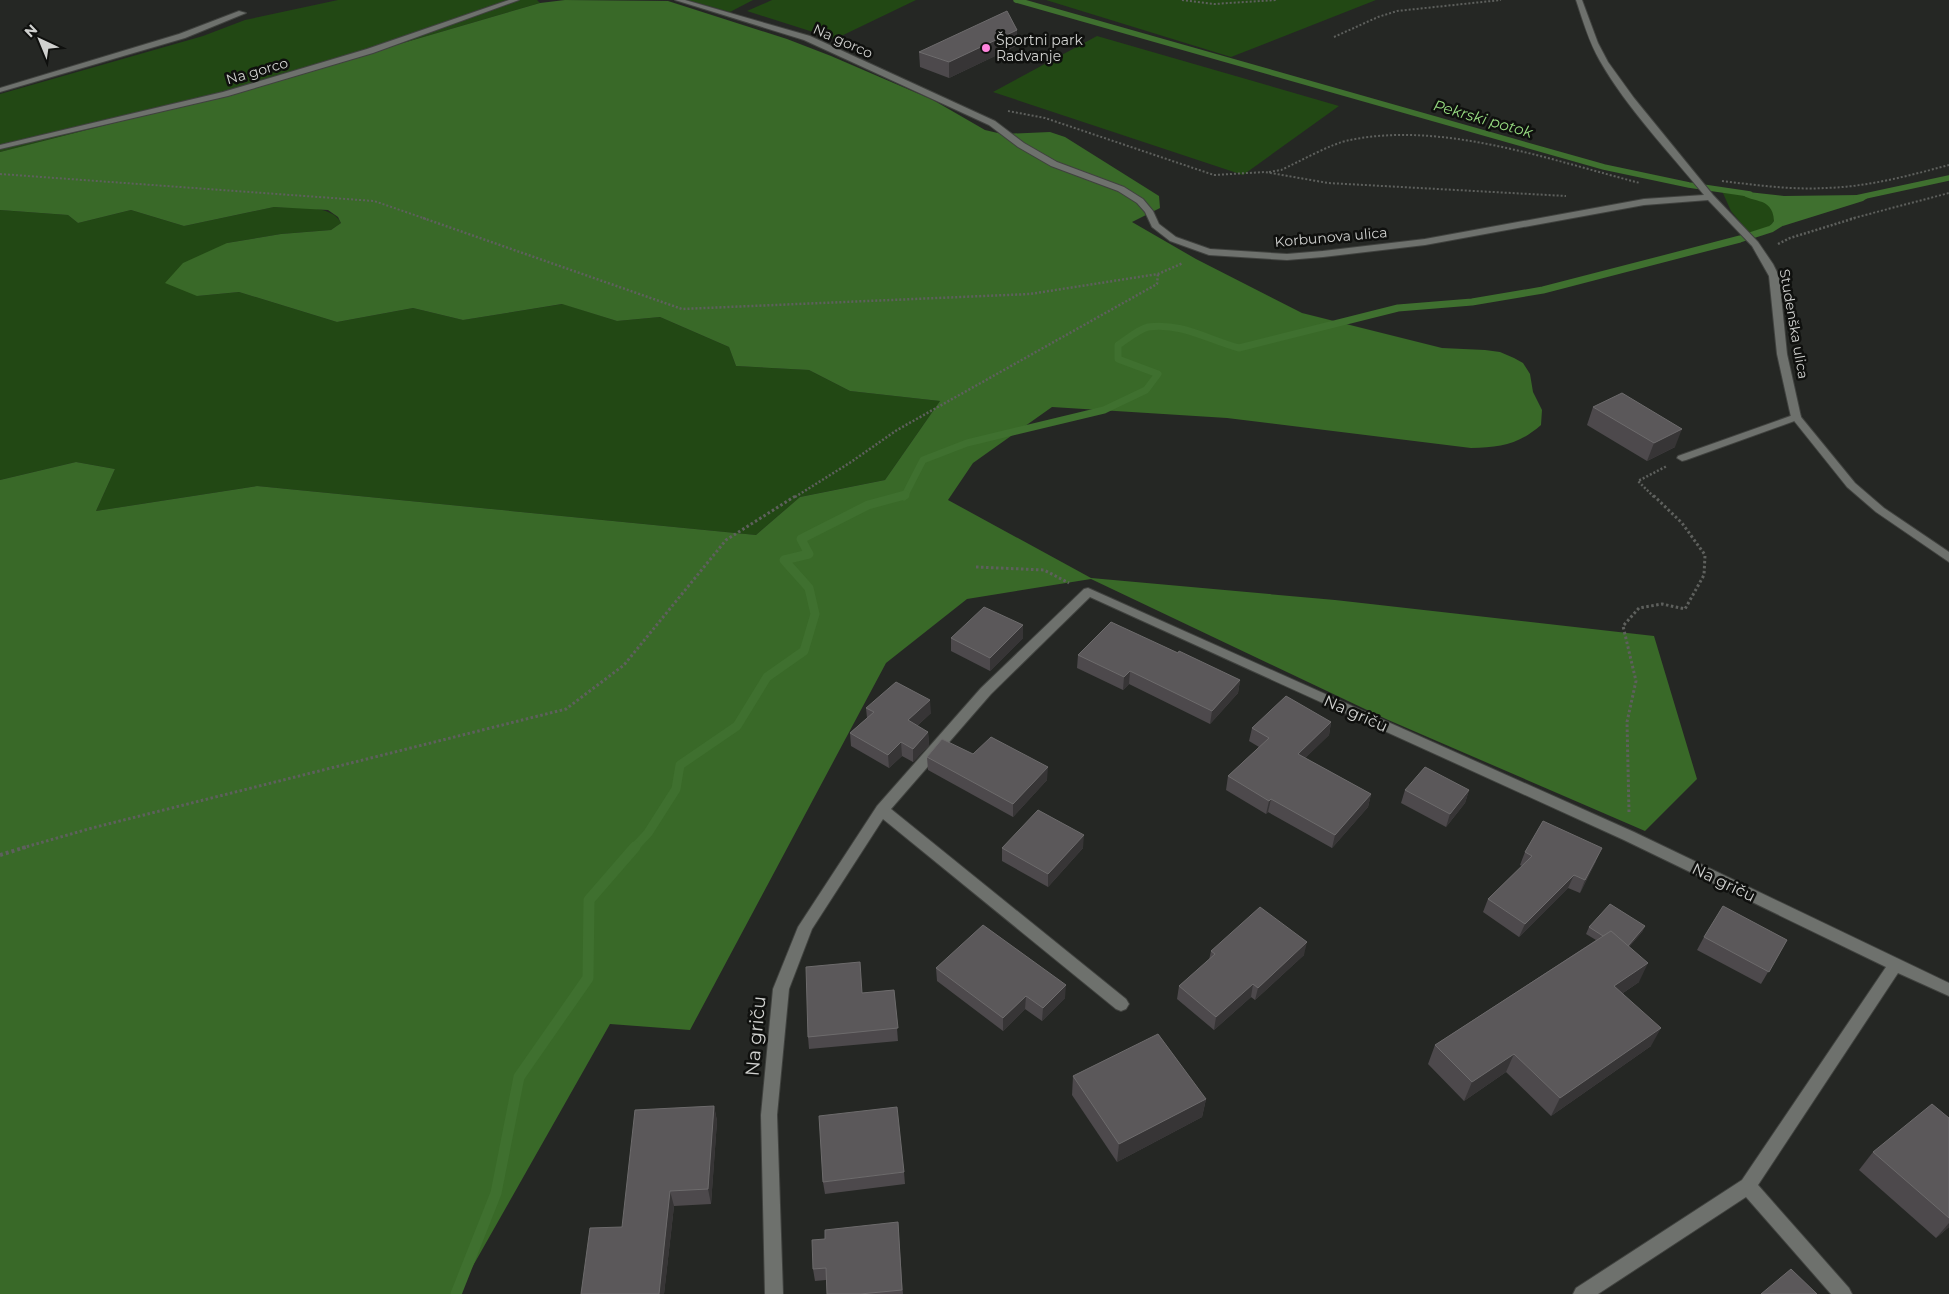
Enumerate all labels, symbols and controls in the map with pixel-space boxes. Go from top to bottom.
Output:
north arrow [15,15,65,65]
text: N [21,20,41,41]
street label: Na gorco [810,20,876,62]
place label: Športni park Radvanje [996,31,1083,65]
marker: Športni park Radvanje [980,42,992,54]
street label: Na gorco [224,54,290,88]
water label: Pekrski potok [1431,95,1536,142]
street label: Korbunova ulica [1274,223,1388,251]
street label: Studenška ulica [1775,268,1813,380]
street label: Na griču [1321,691,1391,736]
street label: Na griču [1689,859,1758,906]
street label: Na griču [741,995,770,1077]

